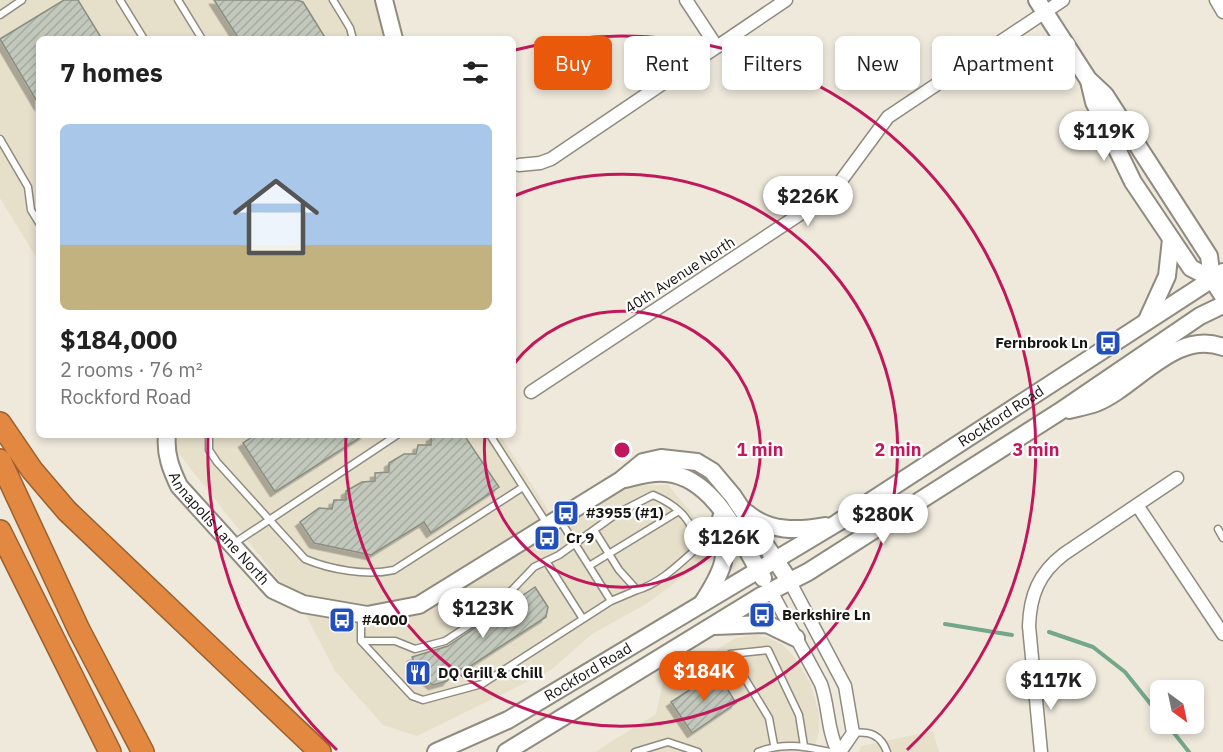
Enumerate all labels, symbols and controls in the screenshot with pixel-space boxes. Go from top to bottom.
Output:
chip: Buy [534,36,612,90]
chip: Rent [624,36,710,90]
chip: Filters [722,36,823,90]
chip: New [835,36,920,90]
chip: Apartment [932,36,1075,90]
text: 7 homes [60,55,163,89]
icon: filters [459,56,492,89]
pin: $119K [1062,111,1146,162]
text: $119K [1073,117,1135,144]
icon: home [222,163,330,271]
pin: $226K [766,176,850,227]
text: $226K [777,182,839,209]
street label: 40th Avenue North [621,232,738,317]
text: $184,000 [60,322,177,356]
bus stop icon: Fernbrook Ln [1093,328,1123,358]
place label: Fernbrook Ln [995,333,1088,352]
text: 2 rooms · 76 m² [60,356,203,383]
street label: Rockford Road [954,381,1047,451]
text: Rockford Road [60,383,191,410]
text: 1 min [736,438,784,461]
text: 2 min [874,438,922,461]
text: 3 min [1012,438,1060,461]
centre of rings [612,440,632,460]
street label: Annapolis Lane North [165,469,274,589]
pin: $280K [841,494,925,545]
bus stop icon: #3955 (#1) [551,498,581,528]
text: $280K [852,500,914,527]
place label: #3955 (#1) [586,503,664,522]
pin: $126K [687,517,771,568]
bus stop icon: Cr 9 [532,523,562,553]
text: $126K [698,523,760,550]
place label: Cr 9 [566,528,594,547]
pin: $123K [441,588,525,639]
text: $123K [452,594,514,621]
bus stop icon: Berkshire Ln [747,600,777,630]
bus stop icon: #4000 [327,605,357,635]
place label: Berkshire Ln [782,605,871,624]
place label: #4000 [362,610,407,629]
street label: Rockford Road [541,638,635,705]
pin: $184K [662,651,746,702]
text: $184K [673,657,735,684]
restaurant icon: DQ Grill & Chill [403,658,433,688]
pin: $117K [1009,660,1093,711]
place label: DQ Grill & Chill [438,663,543,682]
text: $117K [1020,666,1082,693]
north arrow [1150,680,1204,734]
map controls [1150,680,1204,734]

